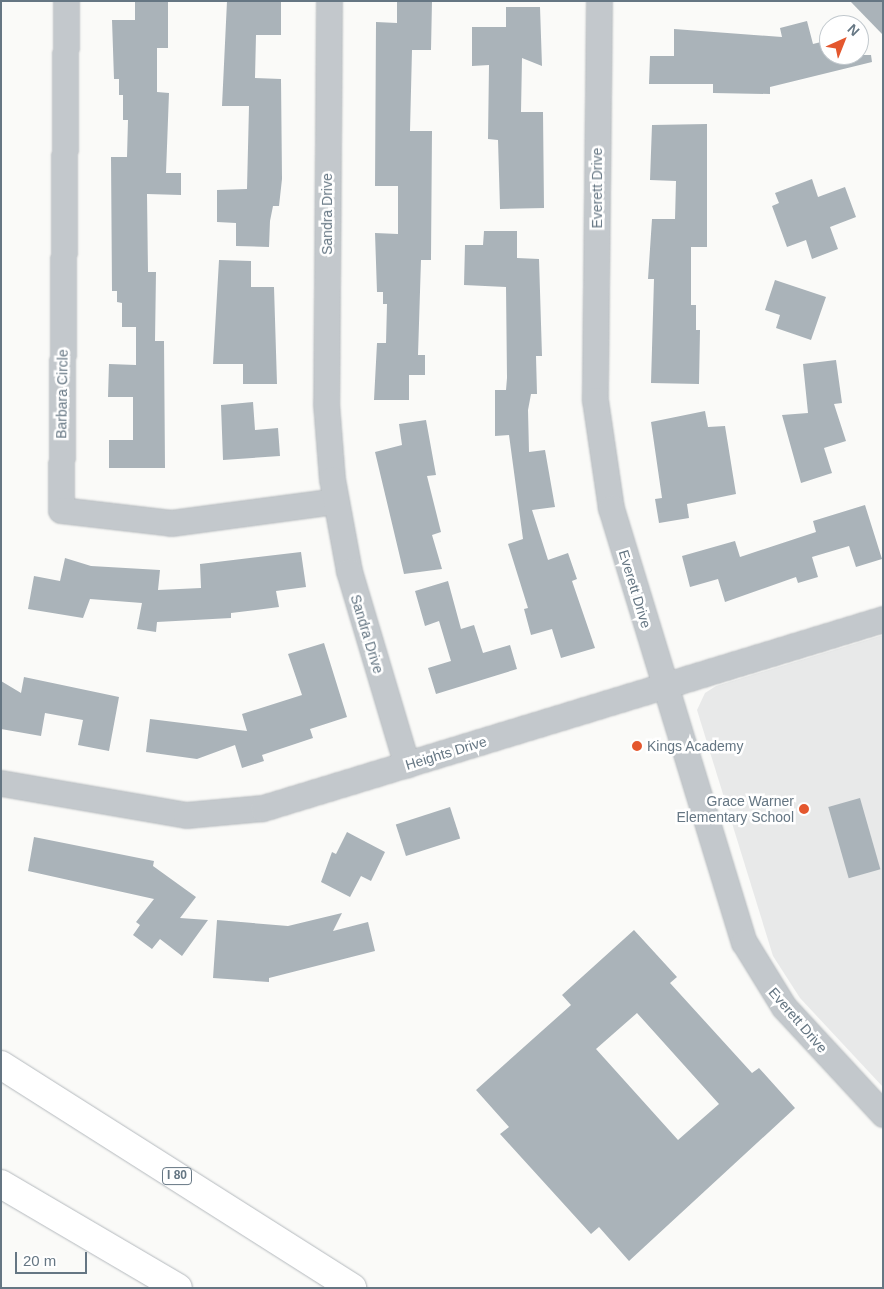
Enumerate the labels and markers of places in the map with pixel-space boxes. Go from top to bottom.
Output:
place label: Kings Academy [647,738,744,754]
marker: Kings Academy [631,740,643,752]
place label: Grace Warner Elementary School [676,793,794,826]
marker: Grace Warner Elementary School [798,803,810,815]

